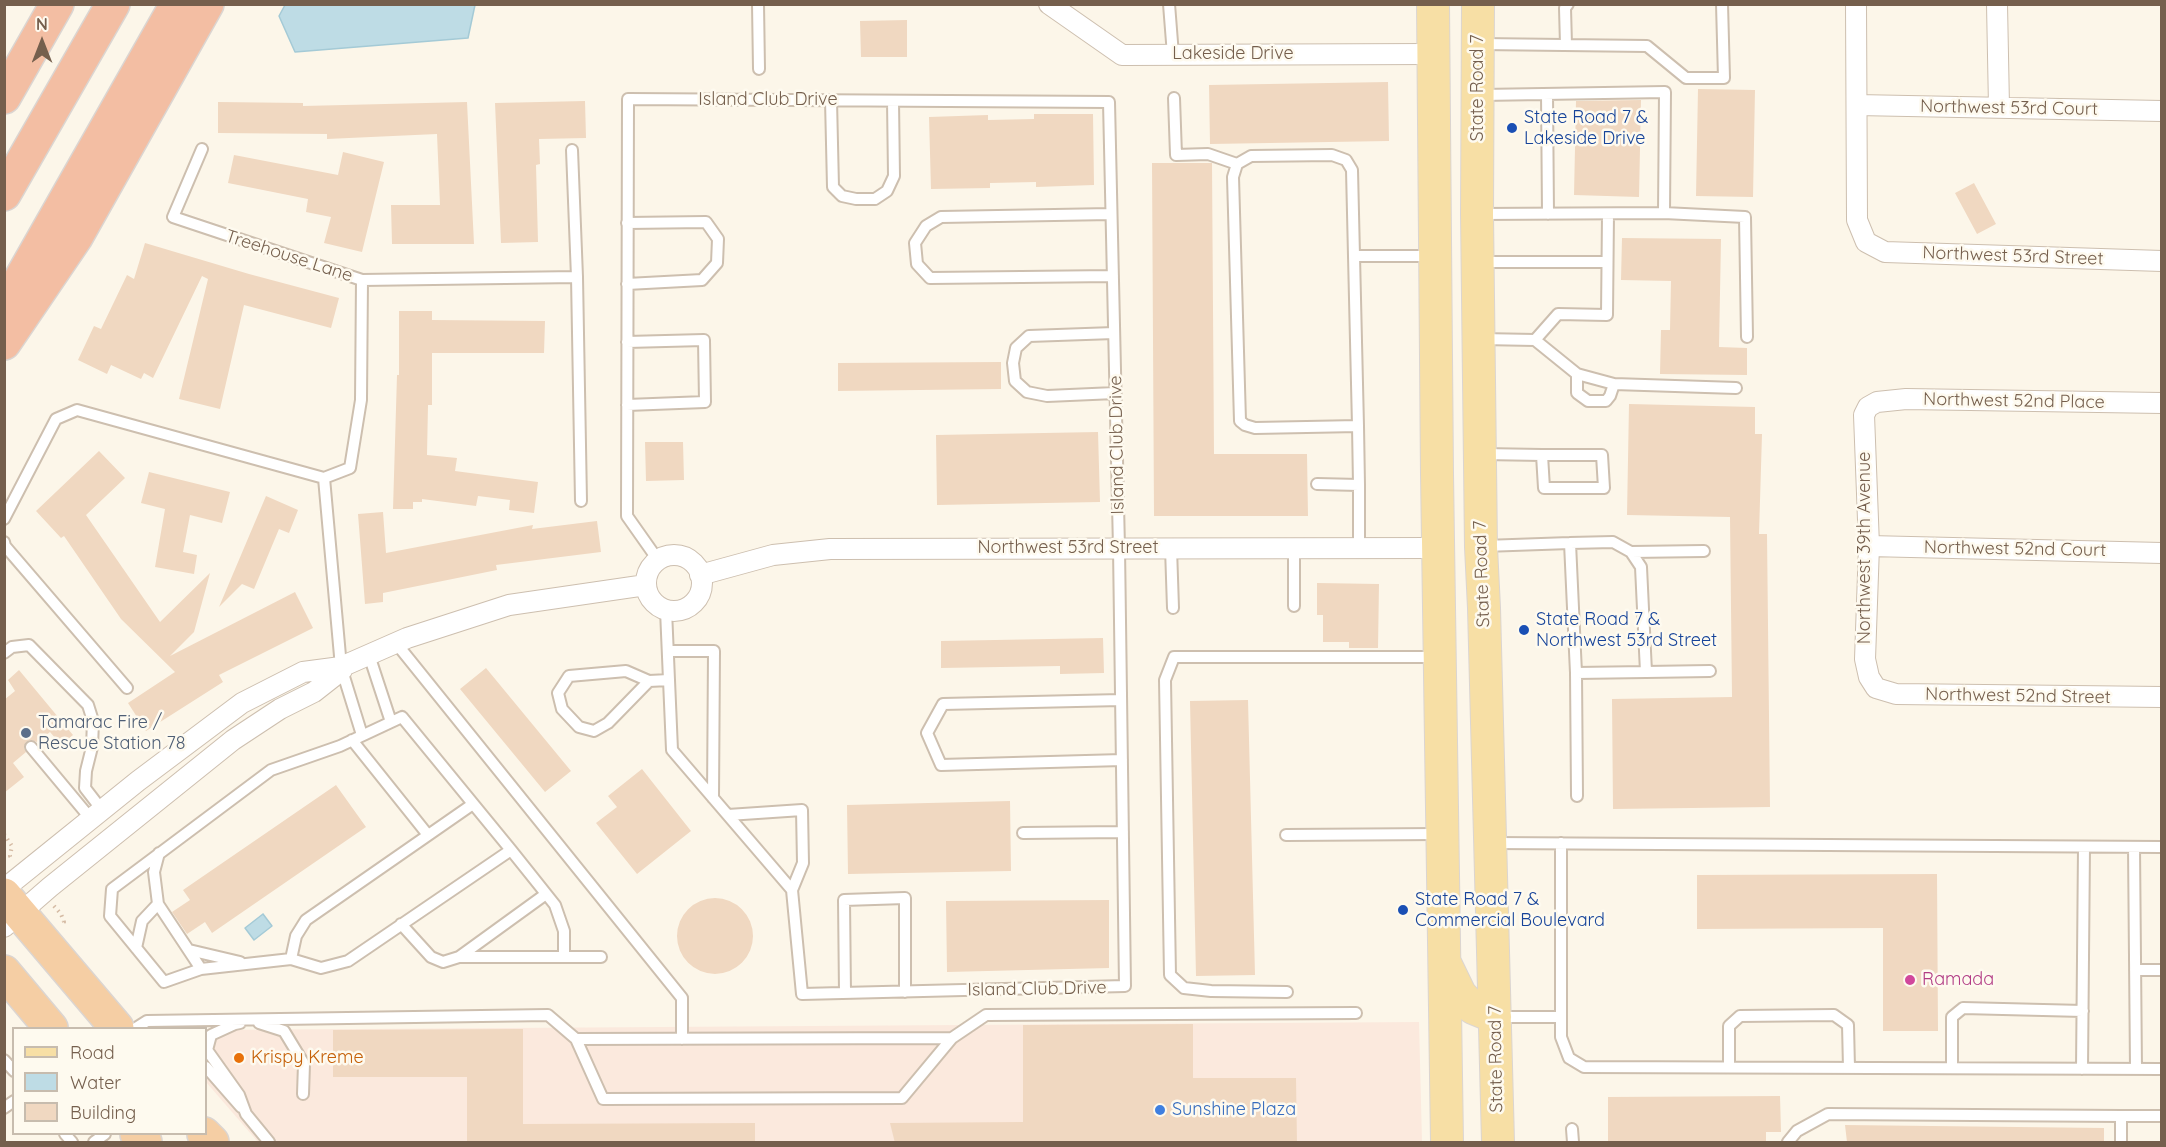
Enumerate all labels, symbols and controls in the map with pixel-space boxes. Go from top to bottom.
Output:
north arrow [12,12,72,72]
text: N [36,14,48,34]
street label: State Road 7 [1467,34,1489,142]
street label: Lakeside Drive [1172,43,1294,65]
street label: Island Club Drive [698,89,838,111]
street label: Northwest 53rd Court [1920,96,2098,120]
place label: State Road 7 & Lakeside Drive [1524,107,1648,150]
marker: State Road 7 & Lakeside Drive [1505,121,1519,135]
street label: Treehouse Lane [223,225,355,287]
street label: Northwest 53rd Street [1922,242,2104,270]
street label: Island Club Drive [1105,375,1129,515]
street label: Northwest 52nd Place [1923,389,2105,413]
street label: Northwest 39th Avenue [1854,452,1876,644]
street label: State Road 7 [1469,520,1495,628]
street label: Northwest 53rd Street [977,537,1159,559]
street label: Northwest 52nd Court [1924,537,2106,561]
place label: State Road 7 & Northwest 53rd Street [1536,609,1717,652]
marker: State Road 7 & Northwest 53rd Street [1517,623,1531,637]
street label: Northwest 52nd Street [1925,684,2111,708]
place label: Tamarac Fire / Rescue Station 78 [38,712,185,754]
marker: Tamarac Fire / Rescue Station 78 [19,726,33,740]
place label: State Road 7 & Commercial Boulevard [1415,889,1605,932]
marker: State Road 7 & Commercial Boulevard [1396,903,1410,917]
place label: Ramada [1922,969,1994,991]
marker: Ramada [1903,973,1917,987]
street label: Island Club Drive [967,977,1107,1001]
street label: State Road 7 [1484,1005,1508,1113]
legend [12,1027,207,1135]
text: Road [70,1041,115,1064]
place label: Krispy Kreme [251,1047,364,1069]
marker: Krispy Kreme [232,1051,246,1065]
text: Water [70,1071,121,1094]
place label: Sunshine Plaza [1172,1099,1296,1121]
text: Building [70,1101,136,1124]
marker: Sunshine Plaza [1153,1103,1167,1117]

